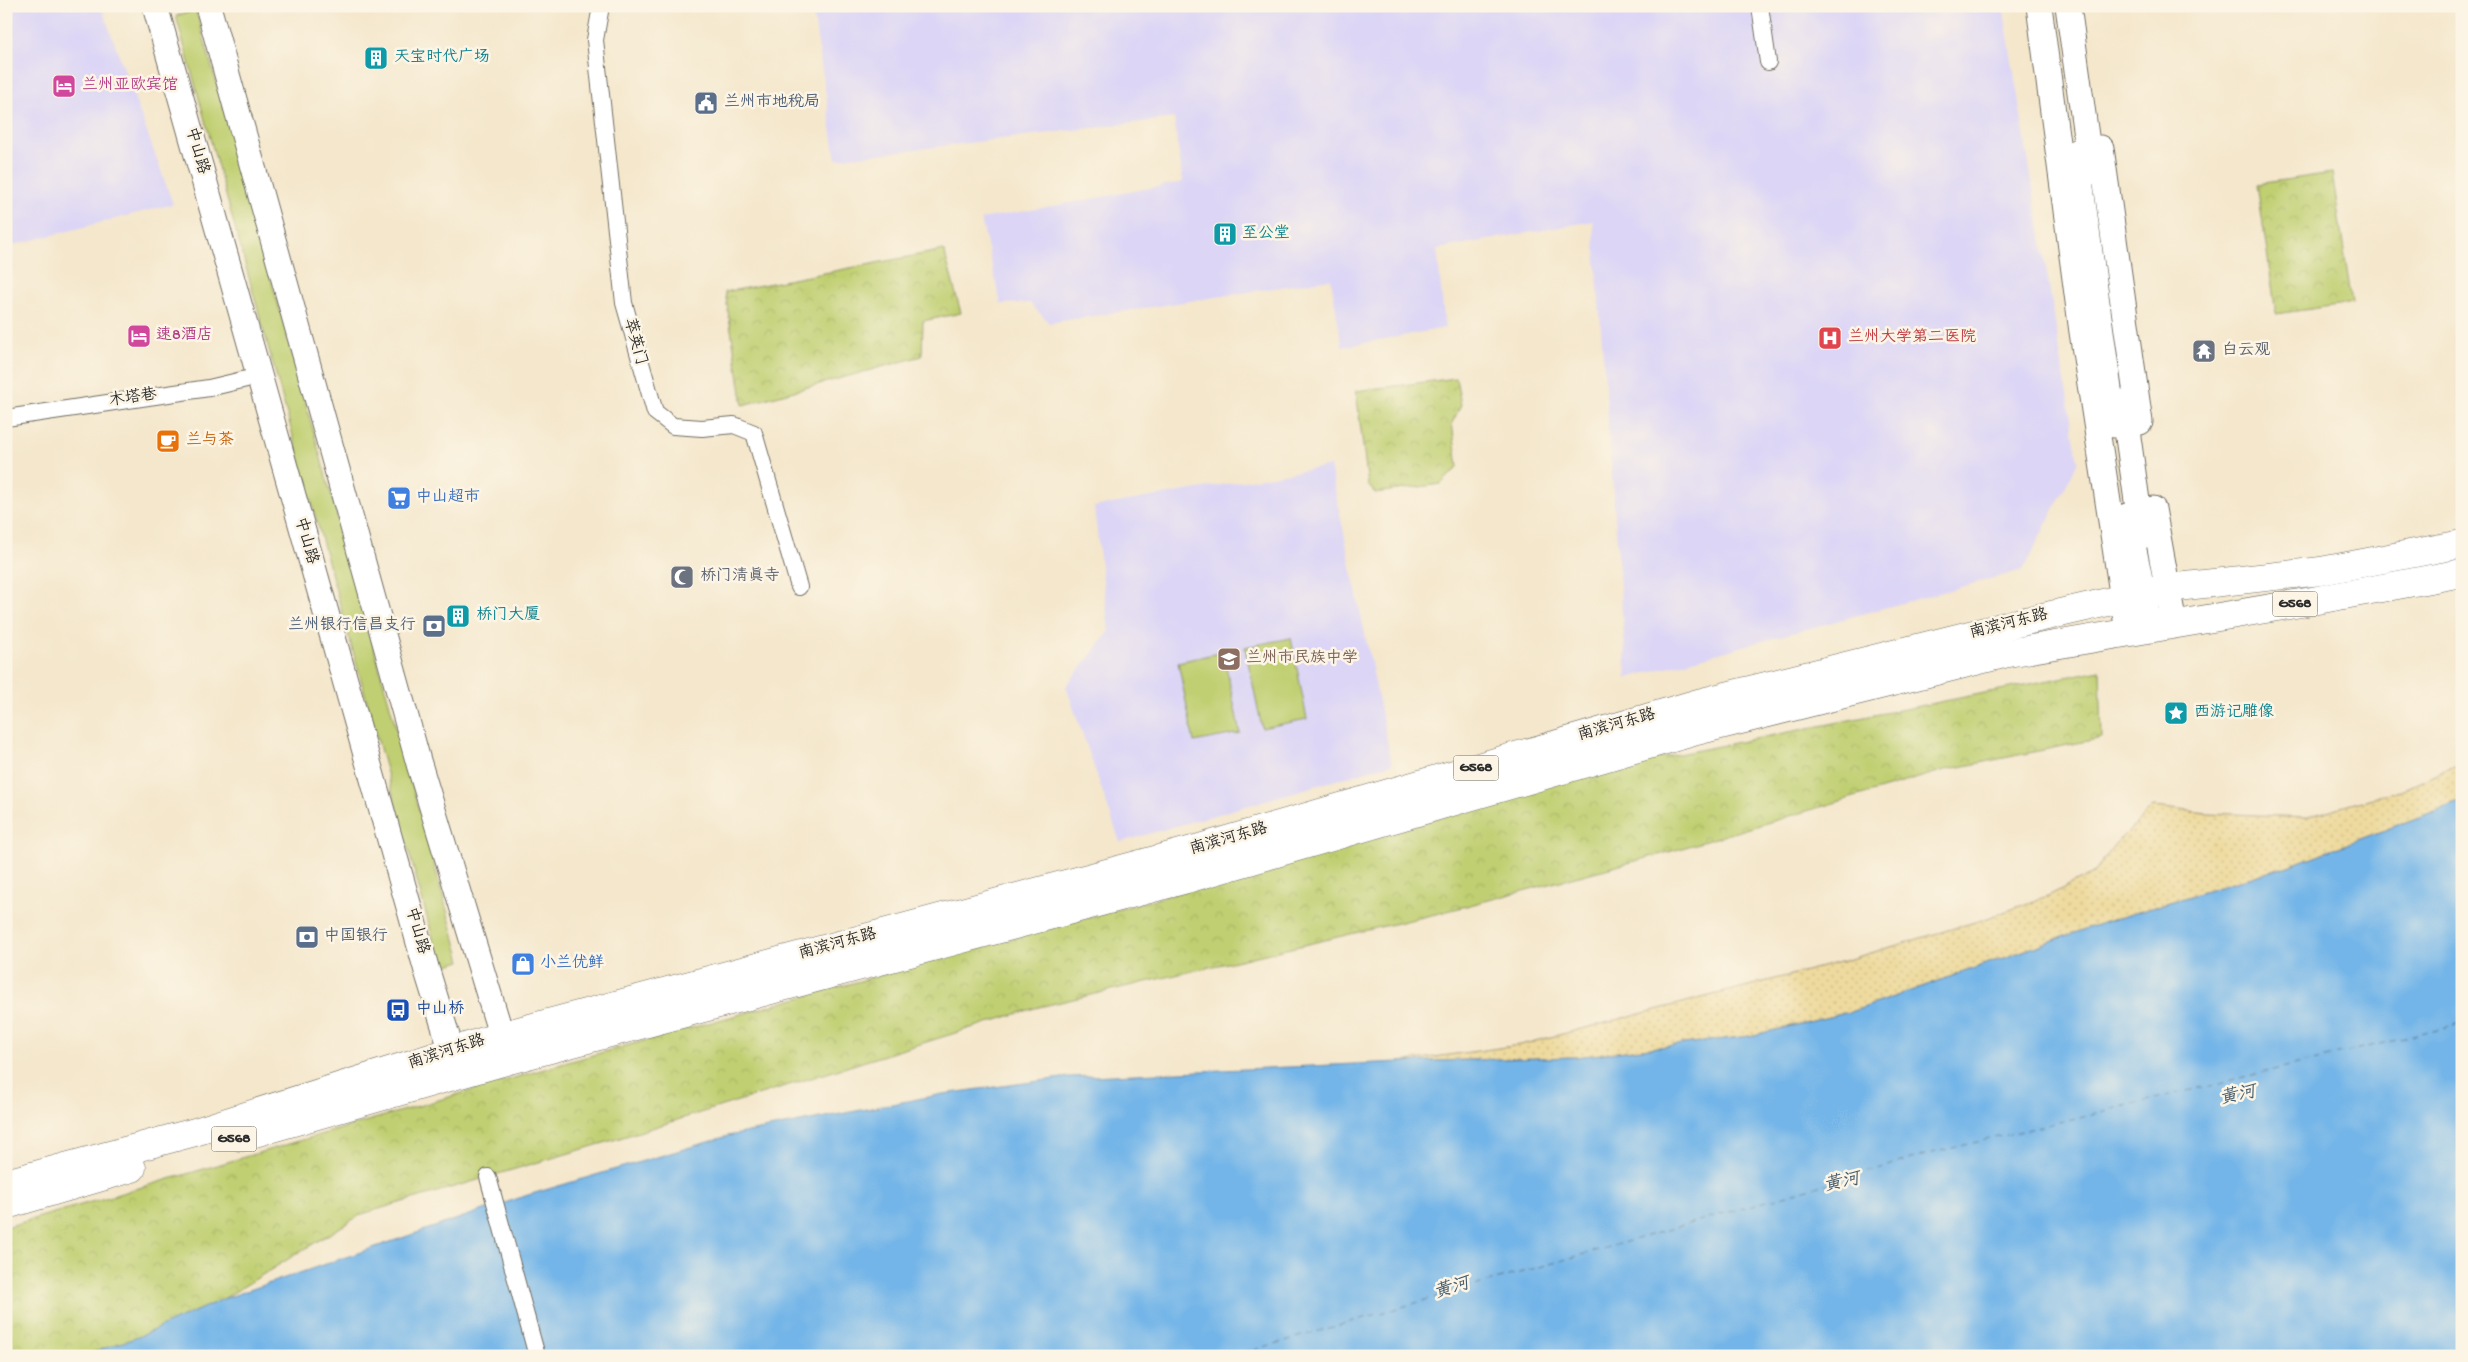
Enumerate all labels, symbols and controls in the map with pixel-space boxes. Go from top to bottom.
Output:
building icon: 天宝时代广场 [363,45,389,71]
place label: 天宝时代广场 [394,47,490,68]
hotel icon: 兰州亚欧宾馆 [51,73,77,99]
place label: 兰州亚欧宾馆 [82,75,178,96]
public building icon: 兰州市地税局 [693,90,719,116]
place label: 兰州市地税局 [724,92,820,113]
street label: 中山路 [180,125,214,177]
building icon: 至公堂 [1212,221,1238,247]
place label: 至公堂 [1242,224,1290,244]
street label: 萃英门 [619,316,651,368]
hotel icon: 速8酒店 [126,323,152,349]
place label: 速8酒店 [156,325,213,346]
hospital icon: 兰州大学第二医院 [1817,325,1843,351]
place label: 兰州大学第二医院 [1848,327,1976,348]
temple icon: 白云观 [2191,338,2217,364]
place label: 白云观 [2222,341,2270,361]
street label: 木塔巷 [108,384,158,412]
cafe icon: 兰与茶 [155,428,181,454]
place label: 兰与茶 [186,430,234,451]
supermarket icon: 中山超市 [386,485,412,511]
place label: 中山超市 [416,487,480,508]
street label: 中山路 [289,515,323,567]
mosque icon: 桥门清真寺 [669,564,695,590]
place label: 桥门清真寺 [700,566,780,587]
road number: G568 [2272,592,2318,616]
building icon: 桥门大厦 [445,603,471,629]
street label: 南滨河东路 [1967,604,2050,644]
place label: 桥门大厦 [476,606,540,626]
bank icon: 兰州银行信昌支行 [421,613,447,639]
place label: 兰州银行信昌支行 [288,615,416,636]
school or university icon: 兰州市民族中学 [1216,646,1242,672]
place label: 兰州市民族中学 [1246,648,1358,669]
place icon: 西游记雕像 [2163,700,2189,726]
place label: 西游记雕像 [2194,702,2274,723]
street label: 南滨河东路 [1575,704,1658,746]
road number: G568 [1454,756,1498,780]
street label: 南滨河东路 [1187,818,1270,860]
street label: 中山路 [400,905,434,957]
bank icon: 中国银行 [294,924,320,950]
street label: 南滨河东路 [796,924,879,965]
place label: 中国银行 [324,926,388,947]
shop icon: 小兰优鲜 [510,951,536,977]
place label: 小兰优鲜 [540,953,604,974]
bus stop icon: 中山桥 [385,997,411,1023]
place label: 中山桥 [416,999,464,1020]
street label: 南滨河东路 [405,1030,488,1074]
water label: 黄河 [2218,1080,2261,1110]
road number: G568 [212,1126,256,1152]
water label: 黄河 [1822,1167,1865,1197]
water label: 黄河 [1431,1272,1475,1304]

